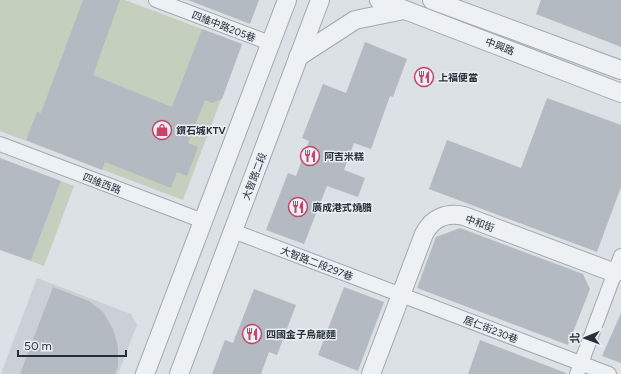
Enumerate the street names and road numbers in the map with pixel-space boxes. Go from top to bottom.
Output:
street label: 四維中路205巷 [190,8,258,45]
street label: 中興路 [483,35,516,58]
street label: 大智路二段 [239,151,269,202]
street label: 四維西路 [81,170,123,197]
street label: 中和街 [464,212,496,235]
street label: 大智路二段297巷 [279,244,355,283]
street label: 居仁街230巷 [462,313,520,346]

